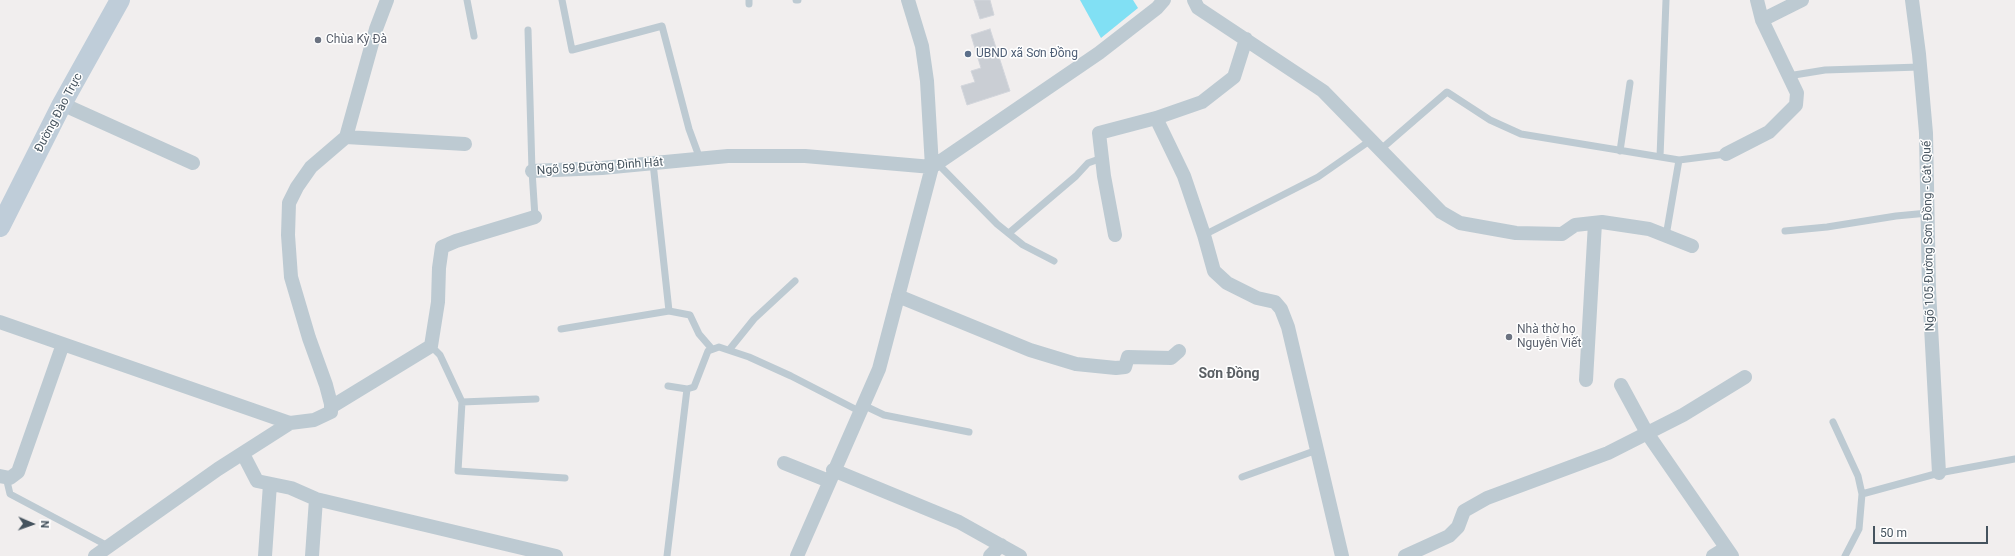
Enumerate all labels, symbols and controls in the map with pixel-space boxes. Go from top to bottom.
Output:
place label: Chùa Kỳ Đà [326,33,387,47]
marker: Chùa Kỳ Đà [313,35,323,45]
place label: UBND xã Sơn Đồng [976,47,1078,61]
marker: UBND xã Sơn Đồng [963,49,973,59]
street label: Đường Đào Trực [32,71,86,155]
street label: Ngõ 105 Đường Sơn Đồng - Cát Quế [1920,141,1938,331]
street label: Ngõ 59 Đường Đình Hát [536,155,664,179]
place label: Nhà thờ họ Nguyễn Viết [1517,323,1581,351]
marker: Nhà thờ họ Nguyễn Viết [1504,332,1514,342]
district label: Sơn Đồng [1198,366,1260,382]
north arrow [12,504,52,544]
scale bar [1875,518,1990,544]
text: N [38,520,51,529]
text: 50 m [1880,526,1907,540]

